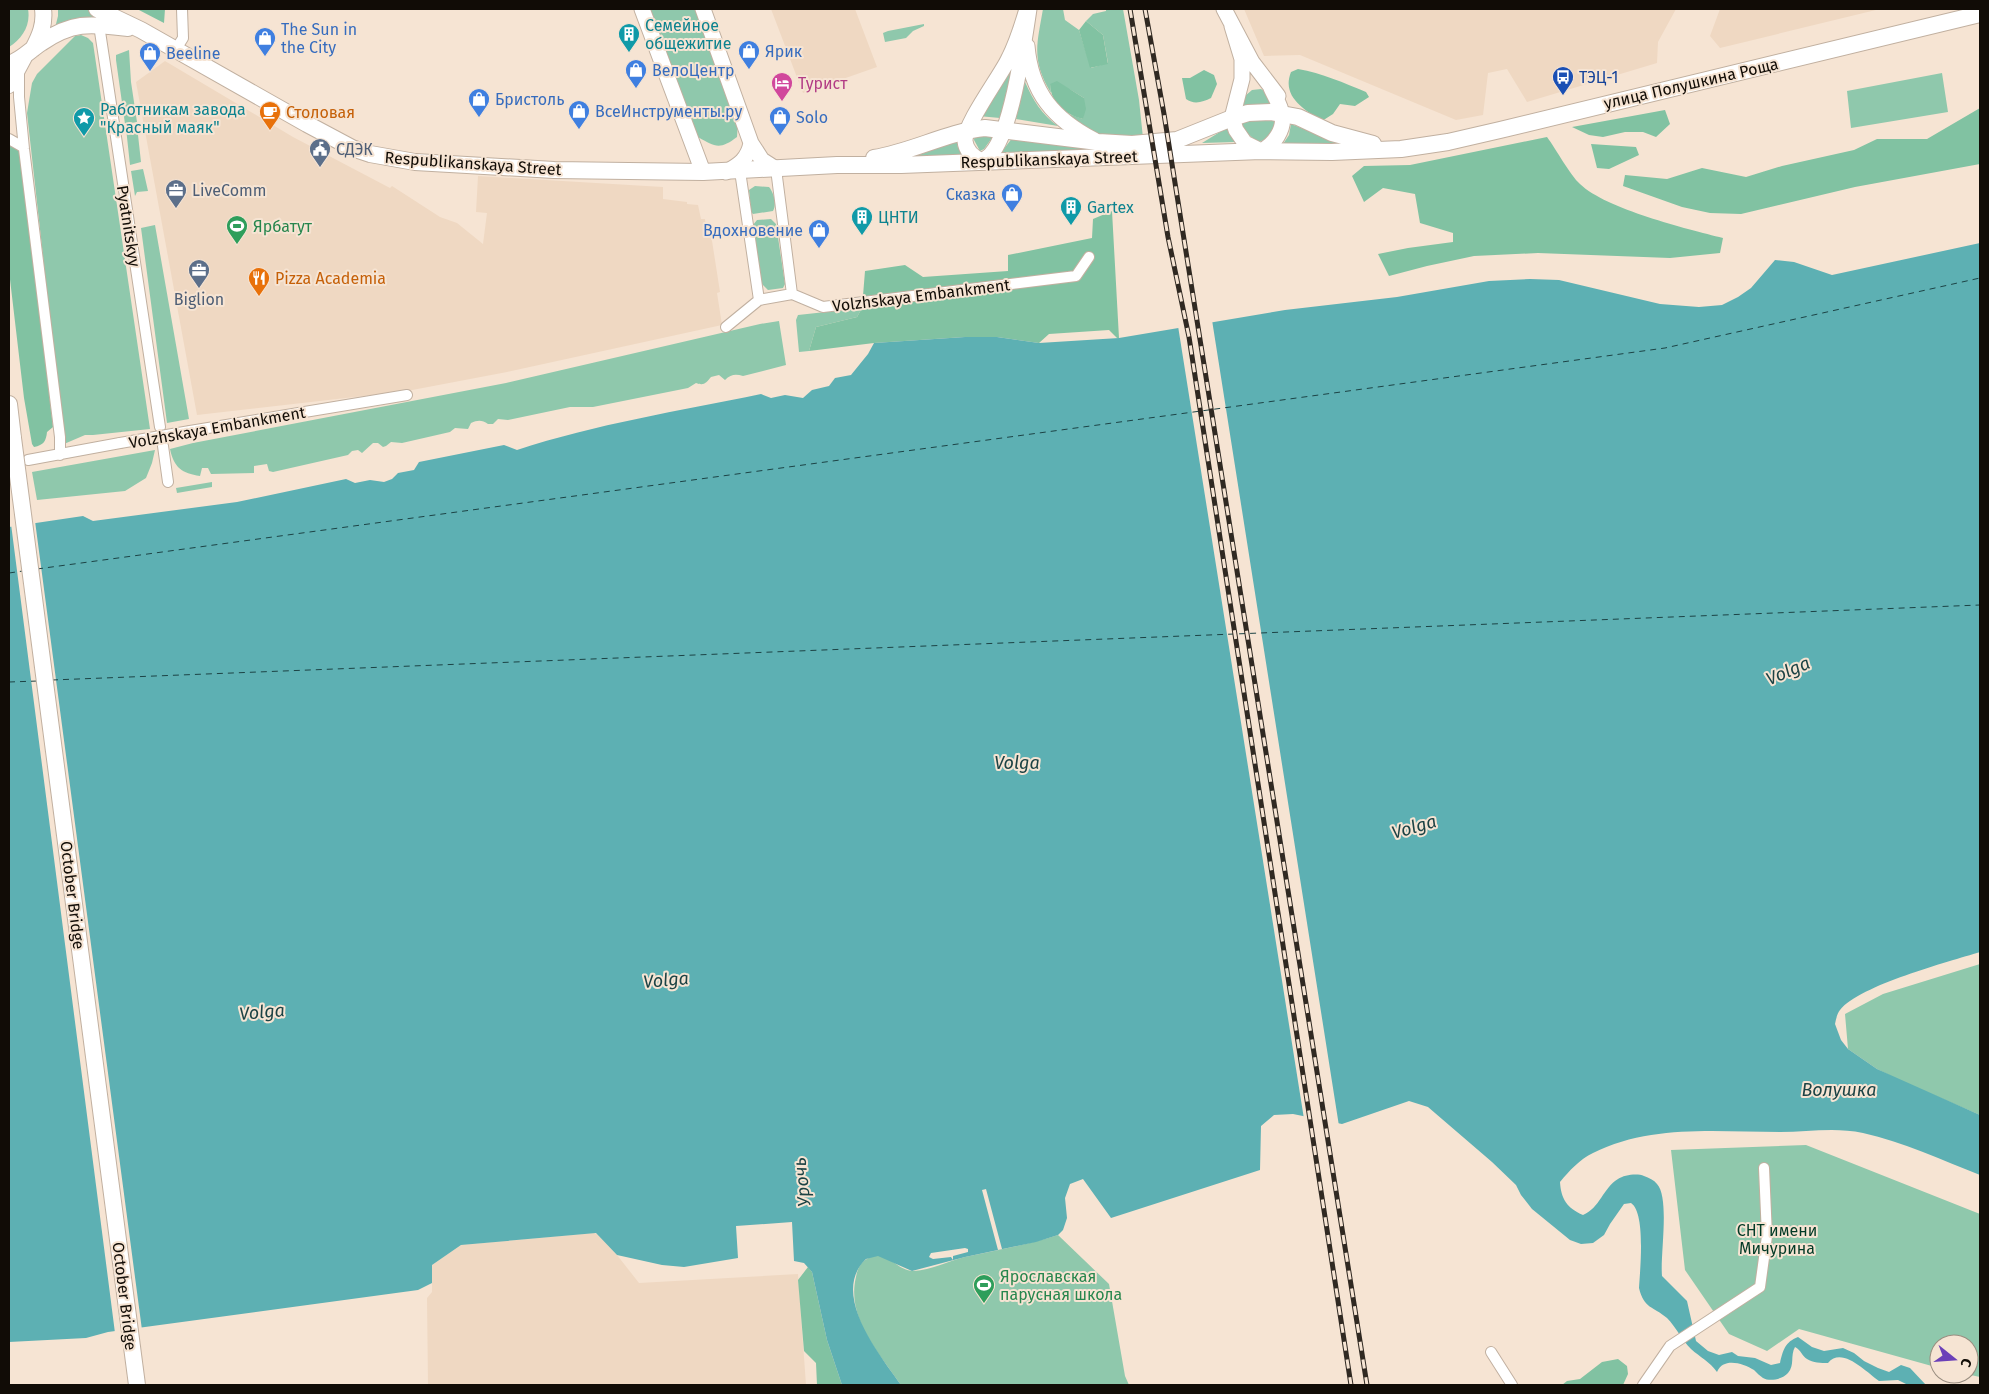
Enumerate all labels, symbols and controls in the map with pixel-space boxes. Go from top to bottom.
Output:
place label: Семейное общежитие [645,16,731,53]
place label: The Sun in the City [281,20,357,57]
building icon: Семейное общежитие [617,22,641,53]
shop icon: The Sun in the City [253,26,277,57]
shop icon: Ярик [737,39,761,70]
shop icon: Beeline [138,41,162,72]
place label: Ярик [765,42,803,61]
place label: Beeline [166,44,220,63]
street label: улица Полушкина Роща [1602,54,1780,113]
shop icon: ВелоЦентр [624,58,648,89]
place label: ВелоЦентр [652,61,734,80]
bus stop icon: ТЭЦ-1 [1551,65,1575,96]
place label: ТЭЦ-1 [1579,68,1619,87]
hotel icon: Турист [770,71,794,102]
place label: Турист [798,74,848,93]
shop icon: Бристоль [467,87,491,118]
place label: Бристоль [495,90,565,109]
shop icon: ВсеИнструменты.ру [567,99,591,130]
place label: Работникам завода "Красный маяк" [100,100,246,137]
cafe icon: Столовая [258,100,282,131]
place label: ВсеИнструменты.ру [595,102,742,121]
place label: Столовая [286,103,355,122]
shop icon: Solo [768,105,792,136]
place icon: Работникам завода "Красный маяк" [72,106,96,137]
place label: Solo [796,108,828,127]
public building icon: СДЭК [308,137,332,168]
place label: СДЭК [336,140,373,159]
street label: Respublikanskaya Street [960,147,1138,172]
street label: Respublikanskaya Street [384,148,562,179]
office icon: LiveComm [164,178,188,209]
place label: LiveComm [192,181,266,200]
shop icon: Сказка [1000,182,1024,213]
street label: Pyatnitskyy [113,184,144,268]
place label: Сказка [946,185,996,204]
building icon: Gartex [1059,195,1083,226]
place label: Gartex [1087,198,1134,217]
building icon: ЦНТИ [850,205,874,236]
place label: ЦНТИ [878,208,919,227]
sports icon: Ярбатут [225,214,249,245]
place label: Ярбатут [253,217,313,236]
shop icon: Вдохновение [807,218,831,249]
place label: Вдохновение [703,221,803,240]
office icon: Biglion [187,258,211,289]
restaurant icon: Pizza Academia [247,266,271,297]
place label: Pizza Academia [275,269,386,288]
street label: Volzhskaya Embankment [831,275,1011,316]
place label: Biglion [174,290,224,309]
street label: Volzhskaya Embankment [127,403,307,452]
water label: Volga [1763,652,1813,690]
water label: Volga [994,752,1040,774]
water label: Volga [1389,810,1439,844]
street label: October Bridge [56,840,89,950]
water label: Volga [642,967,690,993]
water label: Volga [238,999,286,1025]
water label: Волушка [1802,1079,1877,1101]
water label: Урочь [788,1156,816,1208]
park label: СНТ имени Мичурина [1737,1221,1817,1258]
street label: October Bridge [108,1241,141,1351]
place label: Ярославская парусная школа [1000,1267,1122,1304]
sports icon: Ярославская парусная школа [972,1273,996,1304]
north arrow [1929,1334,1979,1384]
text: С [1957,1356,1975,1369]

